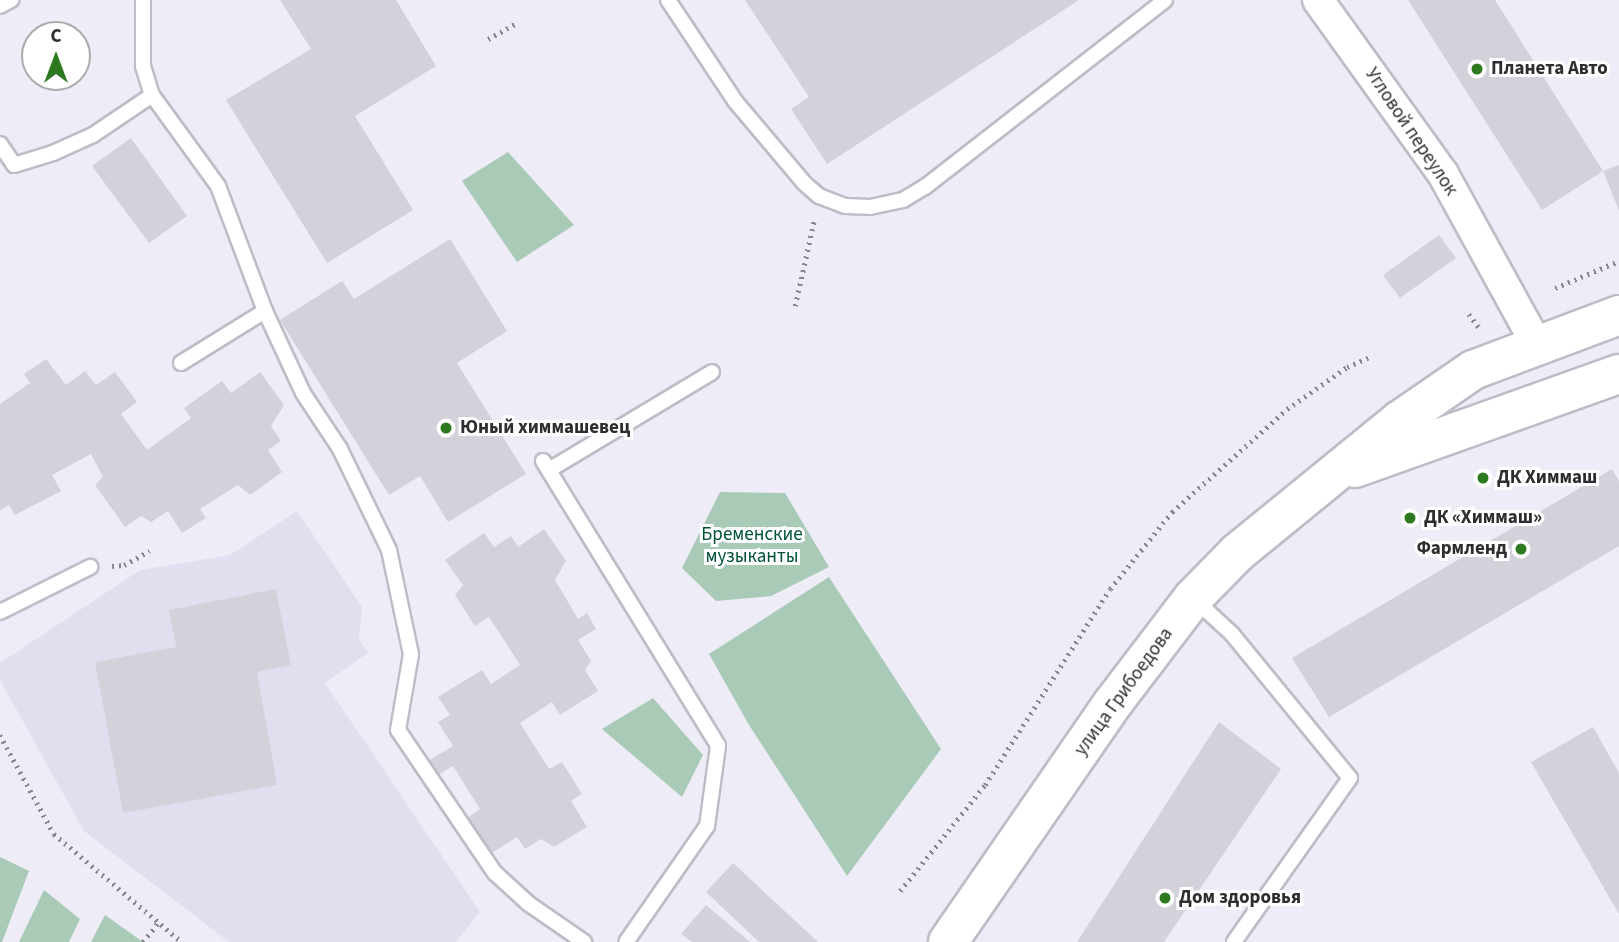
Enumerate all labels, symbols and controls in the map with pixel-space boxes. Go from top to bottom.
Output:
north arrow [21,21,91,91]
text: С [50,23,62,50]
place label: Планета Авто [1491,58,1608,80]
marker: Планета Авто [1469,61,1485,77]
street label: Угловой переулок [1360,64,1462,200]
place label: Юный химмашевец [460,417,630,439]
marker: Юный химмашевец [438,420,454,436]
place label: ДК Химмаш [1497,467,1597,489]
marker: ДК Химмаш [1475,470,1491,486]
place label: ДК «Химмаш» [1424,507,1542,529]
marker: ДК «Химмаш» [1402,510,1418,526]
park label: Бременские музыканты [701,524,803,568]
place label: Фармленд [1417,538,1507,560]
marker: Фармленд [1513,541,1529,557]
street label: улица Грибоедова [1070,623,1178,761]
place label: Дом здоровья [1179,887,1301,909]
marker: Дом здоровья [1157,890,1173,906]

